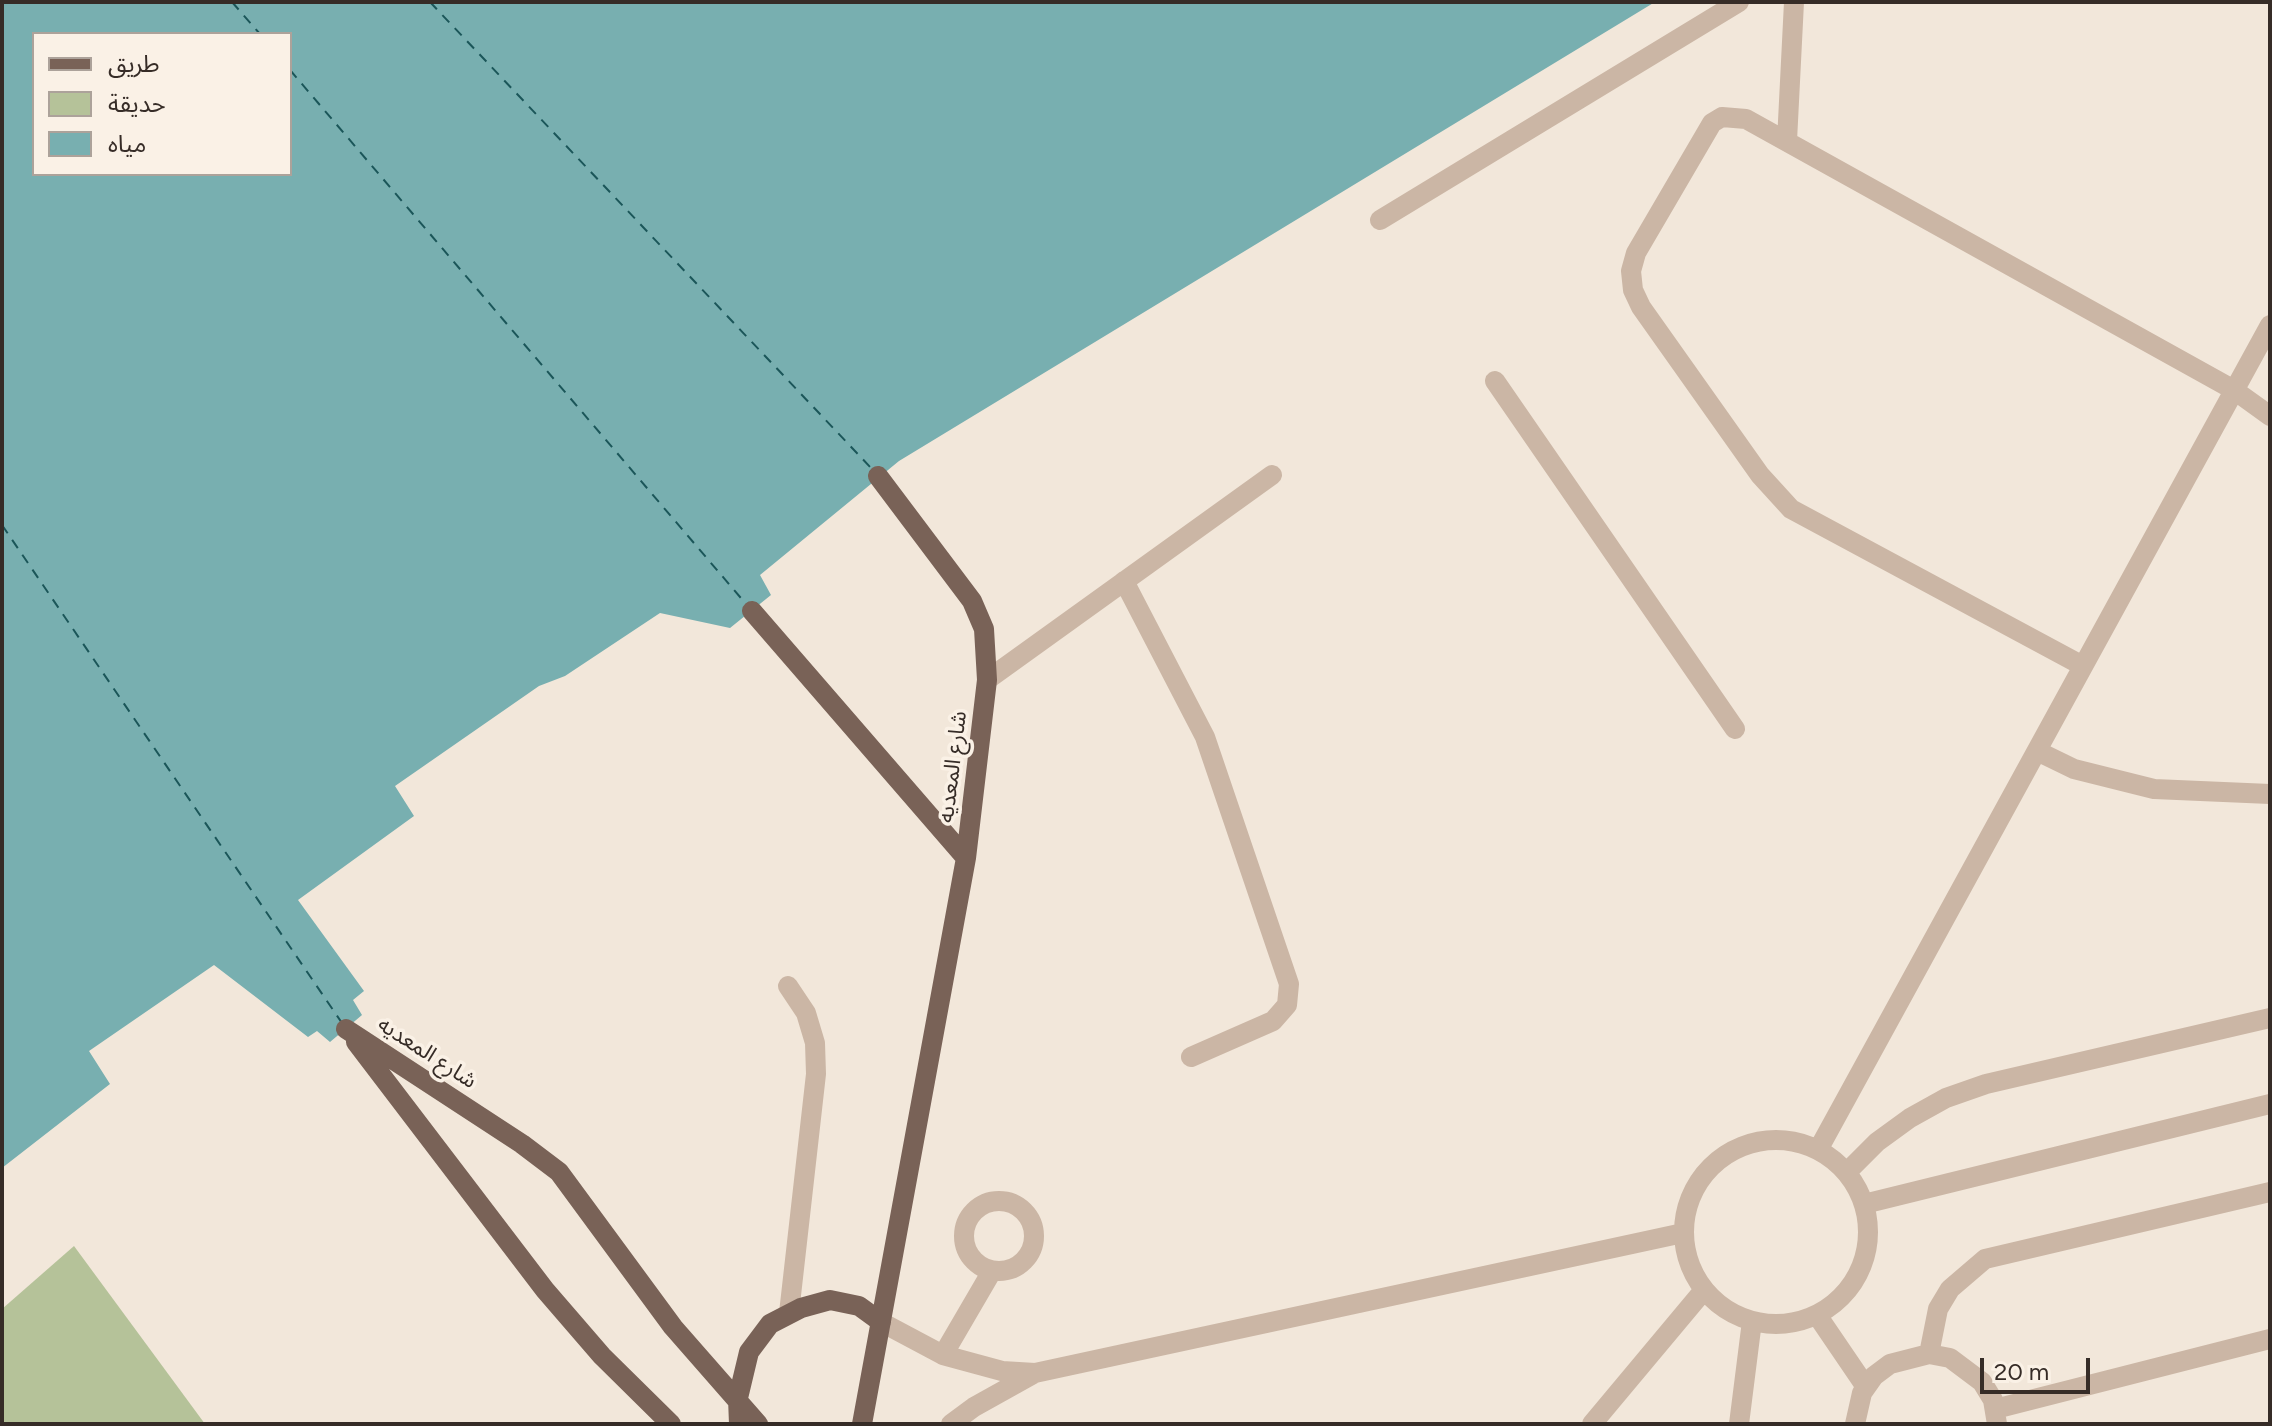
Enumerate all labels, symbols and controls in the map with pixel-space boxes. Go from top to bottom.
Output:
legend [32,32,292,176]
text: طريق [108,49,160,78]
text: حديقة [108,89,166,118]
text: مياه [108,129,146,158]
street label: شارع المعديه [933,710,973,824]
street label: شارع المعديه [373,1011,481,1095]
scale bar [1984,1342,2094,1392]
text: 20 m [1994,1357,2049,1386]

